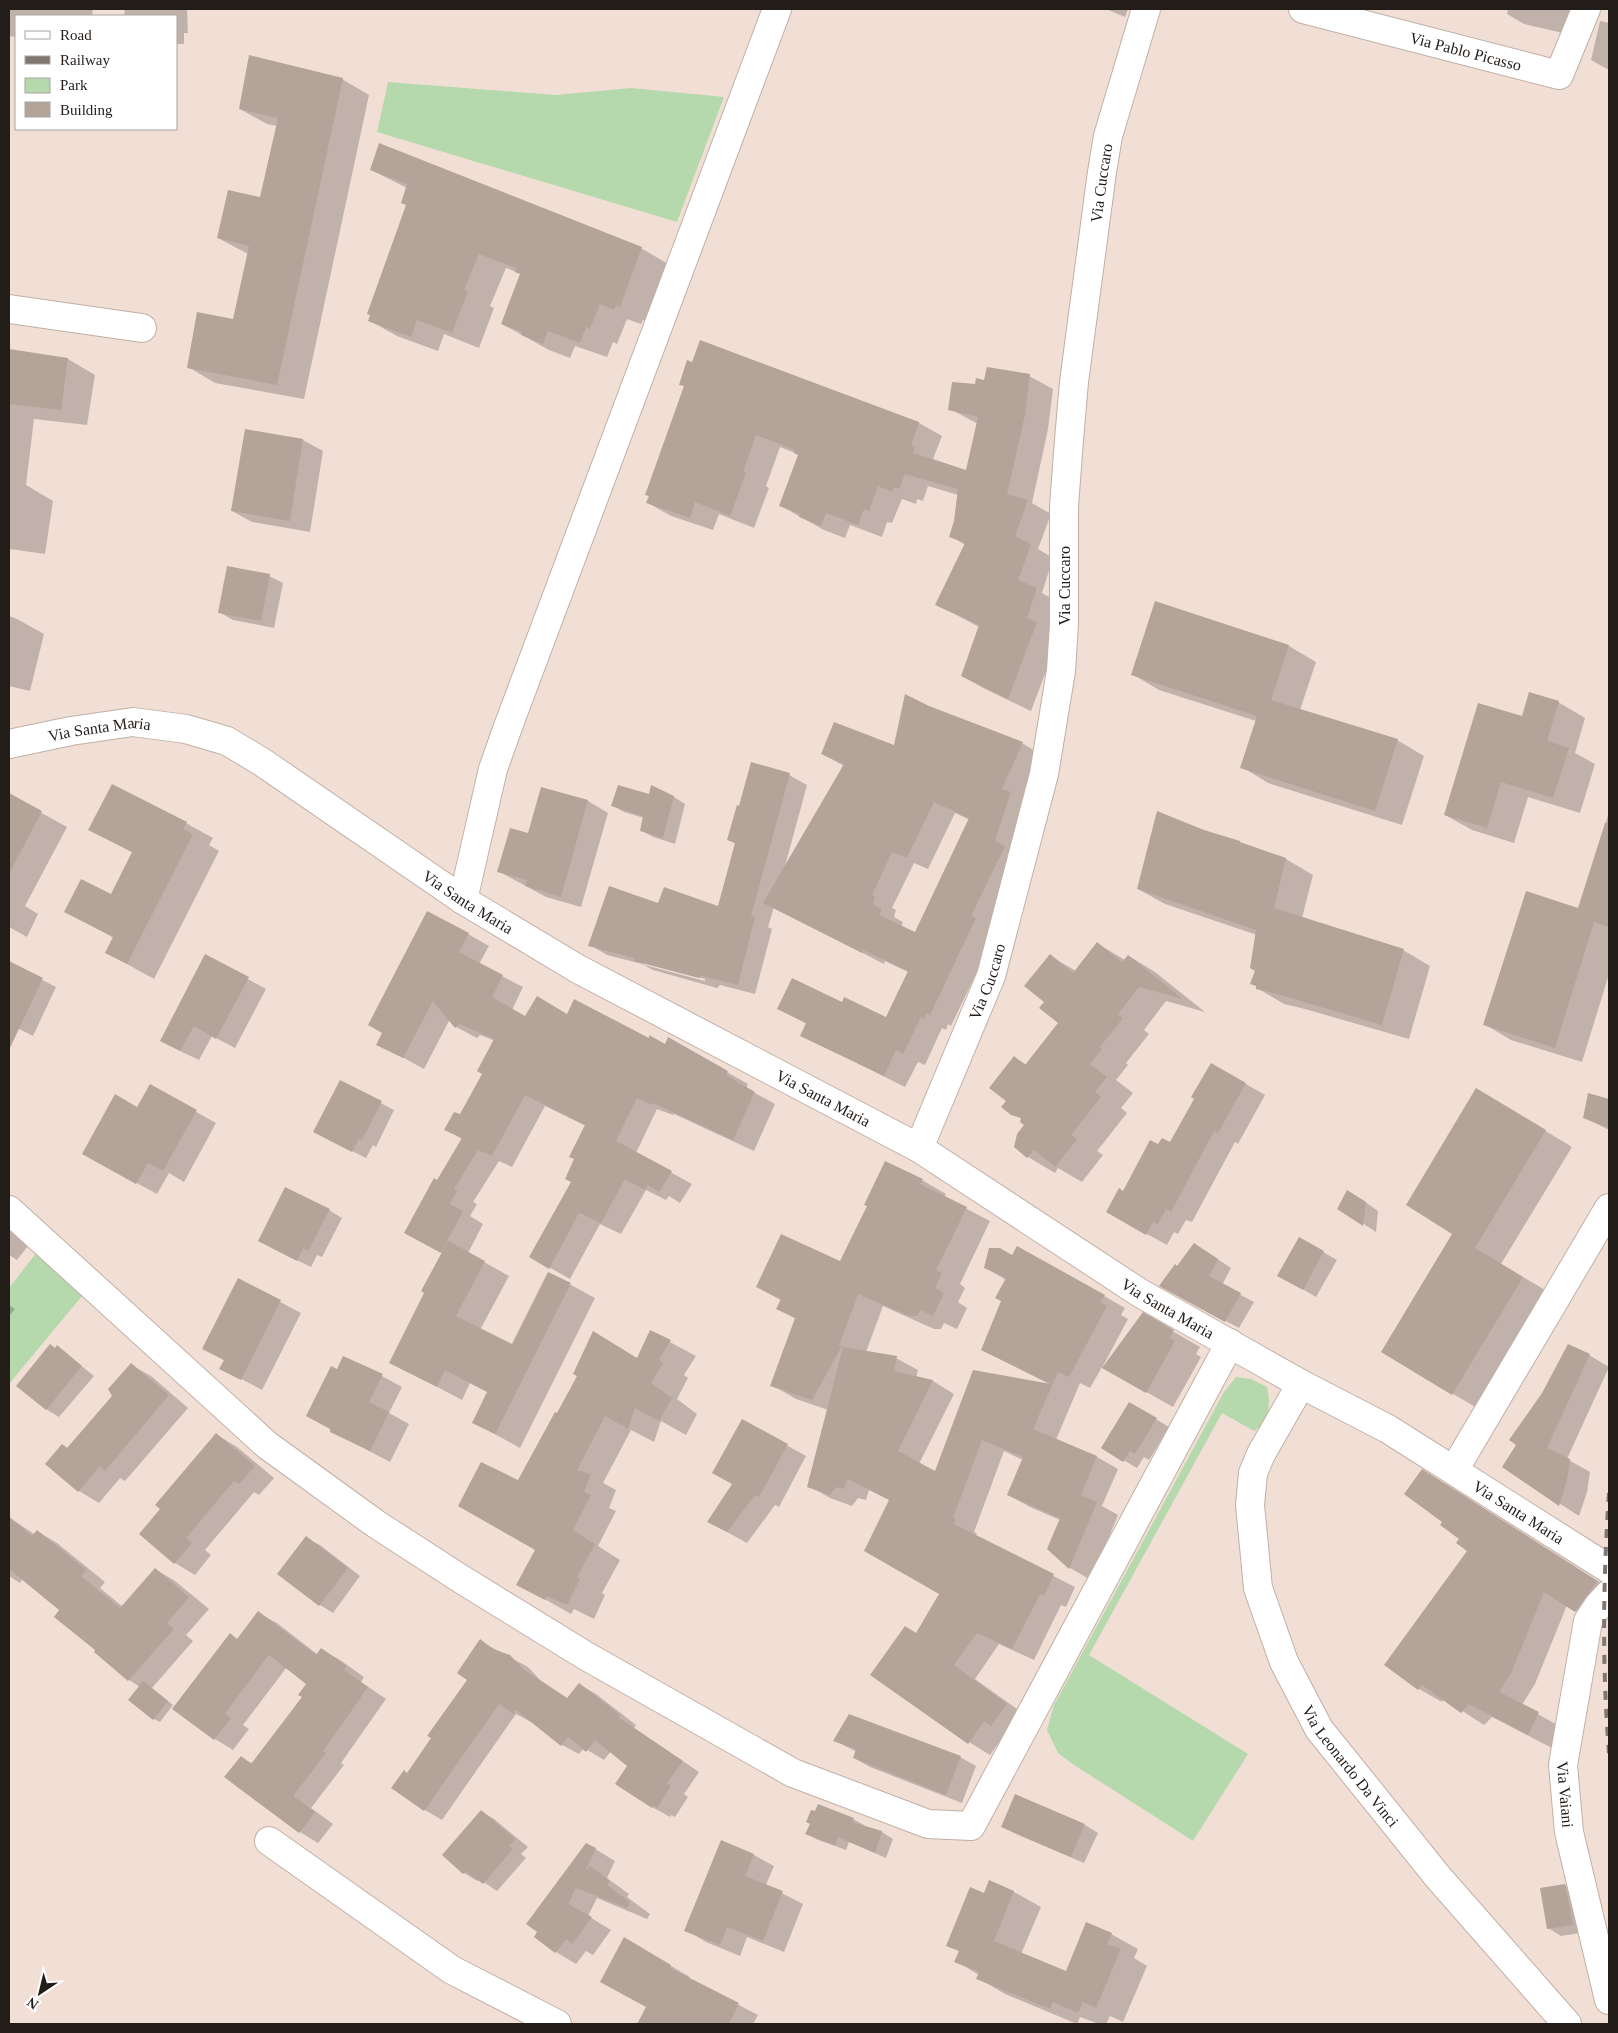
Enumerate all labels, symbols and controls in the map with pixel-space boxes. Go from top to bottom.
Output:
legend [15,15,178,130]
text: Road [60,27,92,43]
street label: Via Pablo Picasso [1408,29,1523,74]
text: Railway [60,52,110,68]
text: Park [60,77,88,93]
text: Building [60,102,113,118]
street label: Via Cuccaro [1087,142,1116,224]
street label: Via Cuccaro [1056,546,1073,626]
street label: Via Santa Maria [47,714,152,745]
street label: Via Santa Maria [419,867,516,937]
street label: Via Cuccaro [966,942,1008,1022]
street label: Via Santa Maria [773,1067,873,1130]
street label: Via Santa Maria [1118,1275,1217,1342]
street label: Via Santa Maria [1470,1477,1567,1547]
street label: Via Leonardo Da Vinci [1299,1702,1402,1830]
street label: Via Vaiani [1554,1760,1577,1829]
north arrow [15,1968,65,2018]
text: N [24,1994,41,2012]

